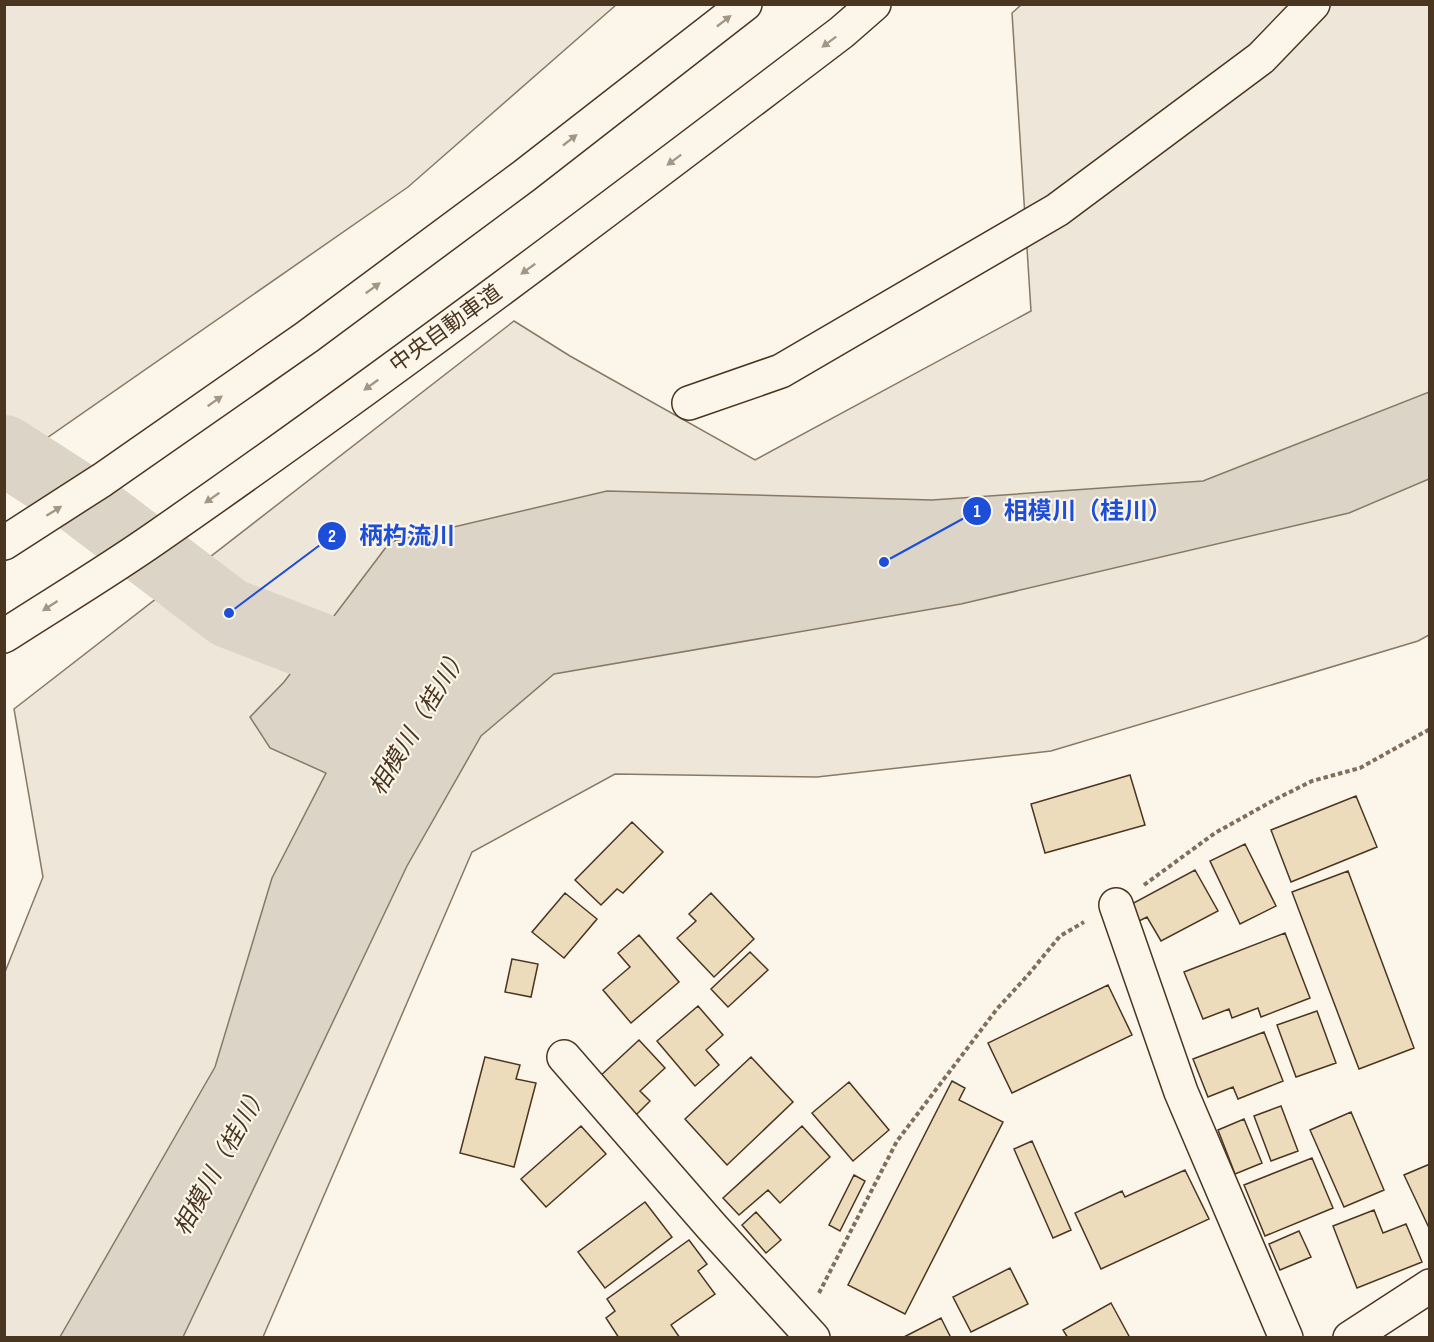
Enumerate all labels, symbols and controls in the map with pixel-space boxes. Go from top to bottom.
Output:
one-way arrow [716,14,732,27]
one-way arrow [822,36,838,48]
one-way arrow [562,134,578,147]
one-way arrow [666,153,682,166]
one-way arrow [520,263,536,275]
street label: 中央自動車道 [385,279,507,379]
one-way arrow [366,282,381,294]
one-way arrow [363,378,378,390]
one-way arrow [207,396,223,407]
callout: 相模川（桂川） [962,490,1184,532]
one-way arrow [204,492,220,504]
text: 相模川（桂川） [1004,497,1172,526]
text: 1 [973,501,981,522]
one-way arrow [46,506,62,517]
callout: 柄杓流川 [317,515,467,557]
text: 柄杓流川 [359,522,455,551]
text: 2 [328,526,336,547]
one-way arrow [42,601,58,612]
water label: 相模川（桂川） [363,642,475,800]
water label: 相模川（桂川） [168,1080,274,1240]

